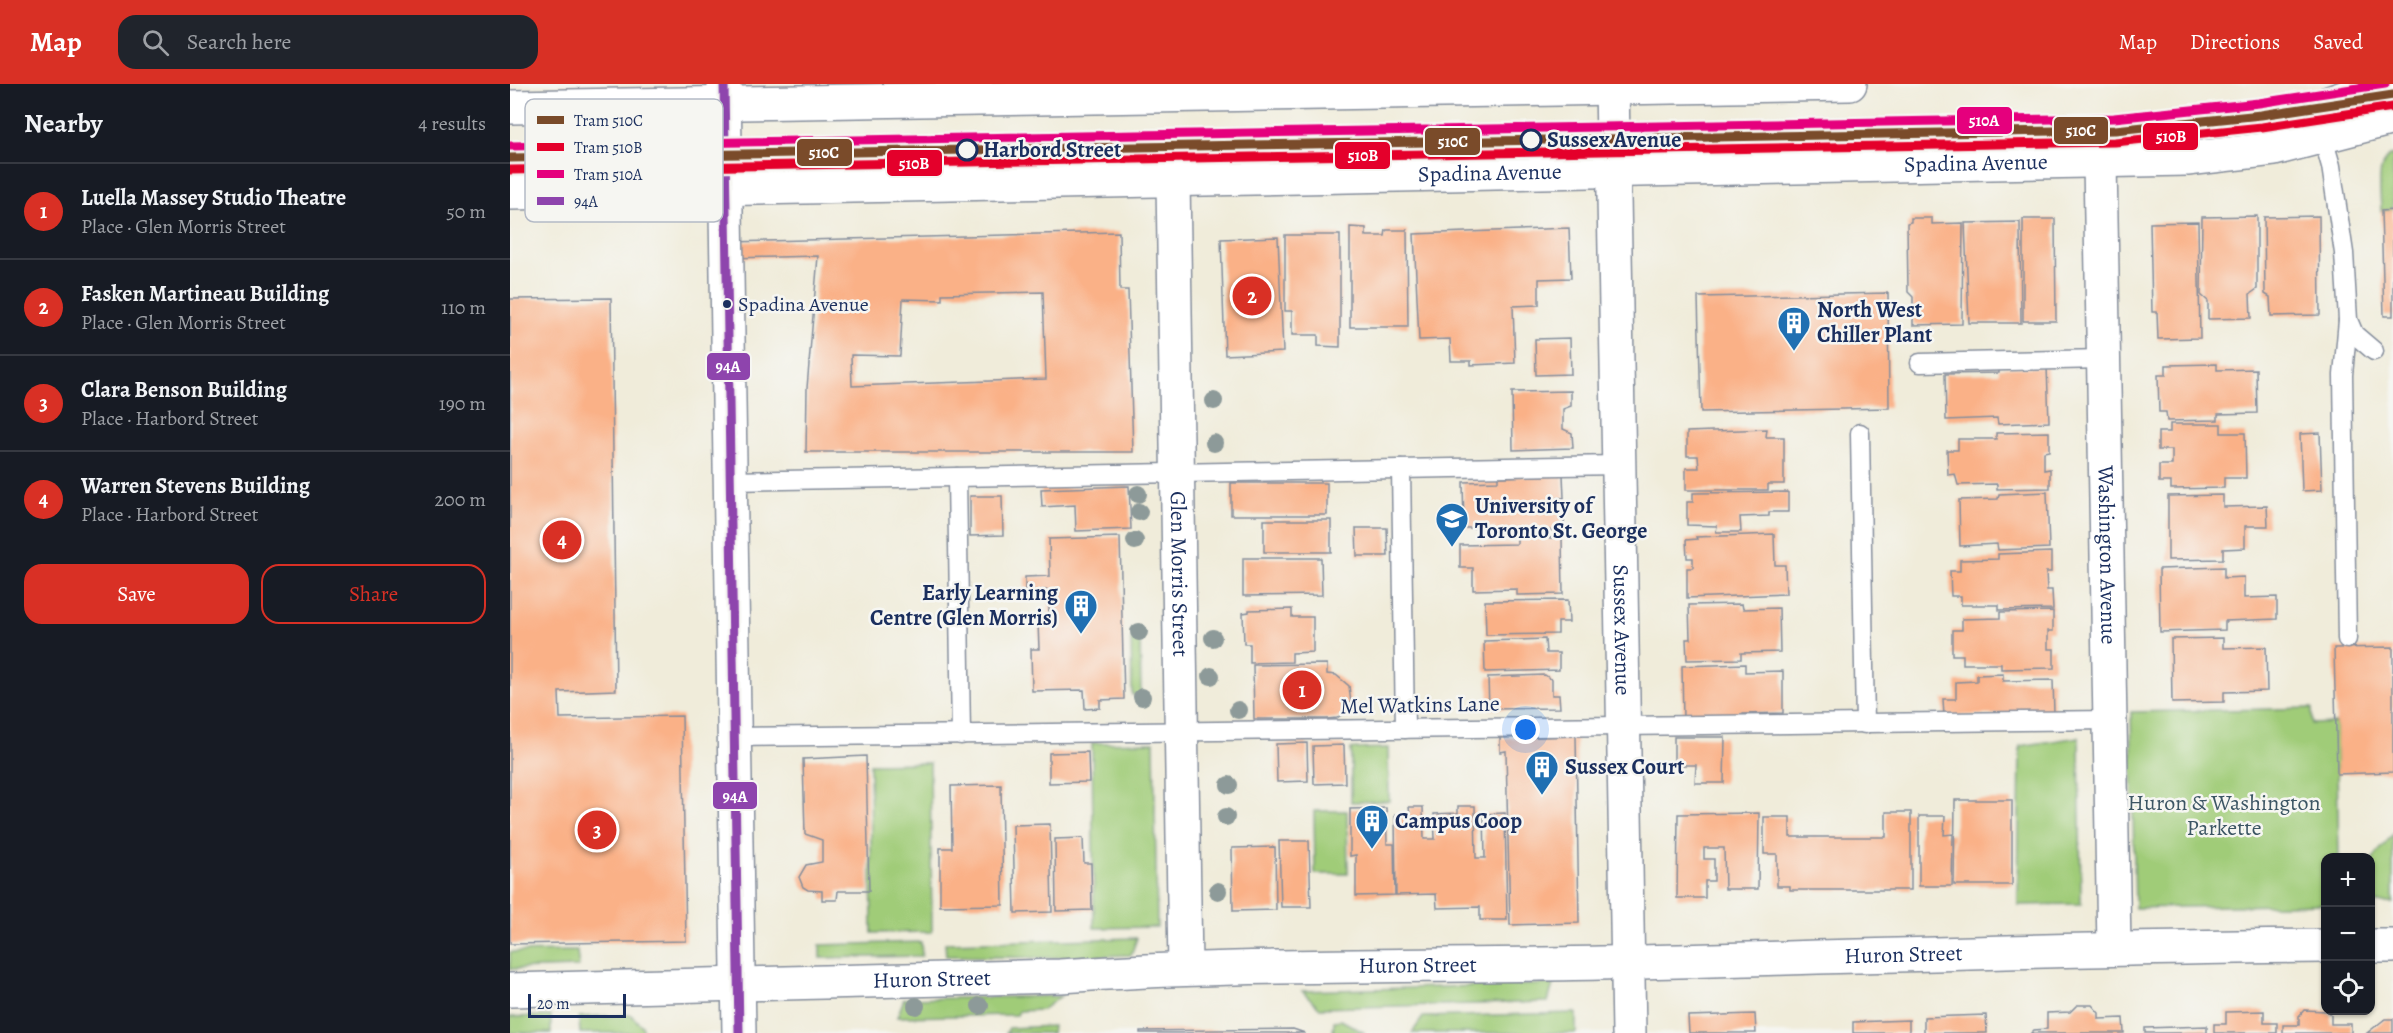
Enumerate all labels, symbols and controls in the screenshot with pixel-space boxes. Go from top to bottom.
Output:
search box [118,15,538,69]
text: Map [30,23,82,61]
icon: search [139,26,172,59]
text: Search here [187,27,291,57]
text: Map [2119,28,2157,56]
text: Directions [2190,28,2280,56]
text: Saved [2313,28,2363,56]
legend [525,99,723,222]
text: Nearby [24,106,103,141]
line badge: 510A [1956,106,2013,135]
text: 4 results [418,110,486,137]
text: Tram 510C [574,110,643,132]
text: 510A [1969,110,2000,132]
line badge: 510C [2053,116,2109,145]
text: 510C [2066,120,2096,142]
line badge: 510B [2142,122,2199,151]
place label: Sussex Avenue [1547,125,1681,155]
text: 510B [2156,126,2186,148]
line badge: 510C [1424,127,1481,156]
marker: Sussex Avenue [1520,129,1542,151]
text: 510C [1438,131,1468,153]
place label: Harbord Street [983,135,1122,165]
text: Tram 510B [574,137,643,159]
line badge: 510C [796,138,853,167]
marker: Harbord Street [956,139,978,161]
line badge: 510B [1334,141,1391,170]
text: 510C [809,142,839,164]
text: 510B [1348,145,1378,167]
street label: Spadina Avenue [1903,147,2048,180]
line badge: 510B [886,149,943,177]
text: 510B [899,153,929,175]
street label: Spadina Avenue [1418,157,1562,190]
text: Tram 510A [574,164,643,186]
text: Luella Massey Studio Theatre [81,183,346,213]
text: 94A [574,191,599,213]
text: 1 [40,198,47,225]
text: 50 m [446,198,486,225]
text: Place · Glen Morris Street [81,213,286,240]
pin: 2 [1232,274,1272,318]
text: Fasken Martineau Building [81,279,329,309]
place label: Spadina Avenue [738,291,869,318]
text: 2 [39,294,48,321]
text: 110 m [441,294,486,321]
place label: North West Chiller Plant [1817,295,1933,350]
marker: Spadina Avenue [721,298,733,310]
building icon: North West Chiller Plant [1776,305,1812,352]
text: Place · Glen Morris Street [81,309,286,336]
line badge: 94A [706,352,751,381]
text: 94A [716,356,741,378]
text: Clara Benson Building [81,375,287,405]
text: 3 [39,390,48,417]
text: 190 m [439,390,486,417]
text: Place · Harbord Street [81,405,258,432]
street label: Washington Avenue [2090,464,2124,645]
text: Warren Stevens Building [81,471,310,501]
text: 4 [39,486,48,513]
text: 200 m [435,486,486,513]
street label: Glen Morris Street [1163,491,1195,657]
place label: University of Toronto St. George [1475,491,1647,546]
text: Place · Harbord Street [81,501,258,528]
school or university icon: University of Toronto St. George [1434,501,1470,548]
pin: 4 [542,518,582,562]
button: Save [24,564,249,624]
button: Share [261,564,486,624]
street label: Sussex Avenue [1606,564,1638,696]
place label: Early Learning Centre (Glen Morris) [870,578,1059,633]
building icon: Early Learning Centre (Glen Morris) [1063,588,1099,635]
pin: 1 [1282,668,1322,712]
street label: Mel Watkins Lane [1340,689,1500,721]
your location [1511,715,1540,744]
building icon: Sussex Court [1524,749,1560,796]
place label: Sussex Court [1565,752,1685,782]
line badge: 94A [712,781,758,810]
text: 94A [723,786,748,808]
park label: Huron & Washington Parkette [2128,788,2320,843]
building icon: Campus Coop [1354,803,1390,850]
place label: Campus Coop [1395,806,1522,836]
pin: 3 [578,808,616,852]
map controls [2321,853,2375,1015]
button: + [2321,853,2375,907]
button: − [2321,907,2375,961]
street label: Huron Street [1844,938,1963,971]
street label: Huron Street [1358,950,1477,981]
button: locate [2321,961,2375,1015]
street label: Huron Street [872,963,991,996]
scale bar [528,991,626,1018]
text: 20 m [537,993,570,1015]

